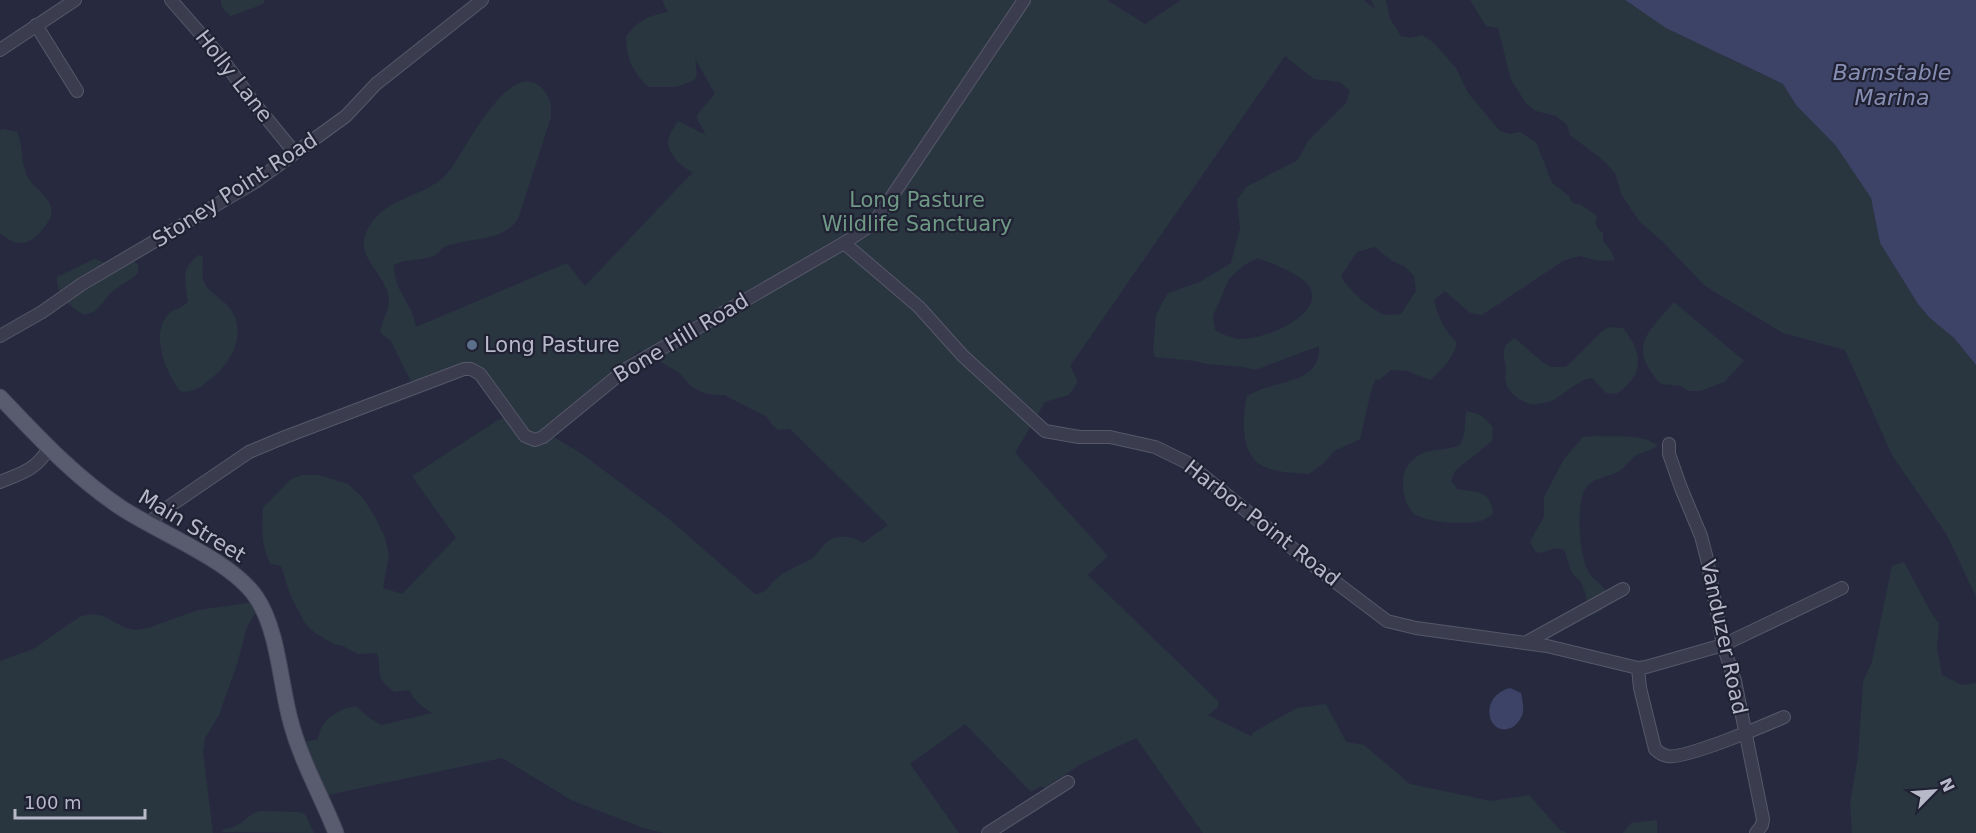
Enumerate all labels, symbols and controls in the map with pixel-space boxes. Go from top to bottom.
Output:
street label: Holly Lane [191,25,277,127]
water label: Barnstable Marina [1833,60,1951,110]
street label: Stoney Point Road [148,128,322,252]
park label: Long Pasture Wildlife Sanctuary [822,188,1012,236]
street label: Bone Hill Road [609,288,753,388]
place label: Long Pasture [484,333,620,357]
marker: Long Pasture [465,338,479,352]
street label: Harbor Point Road [1180,455,1344,591]
street label: Main Street [134,485,250,567]
street label: Vanduzer Road [1696,557,1752,717]
north arrow [1904,761,1964,821]
text: N [1936,775,1959,795]
scale bar [15,782,146,820]
text: 100 m [24,792,82,813]

